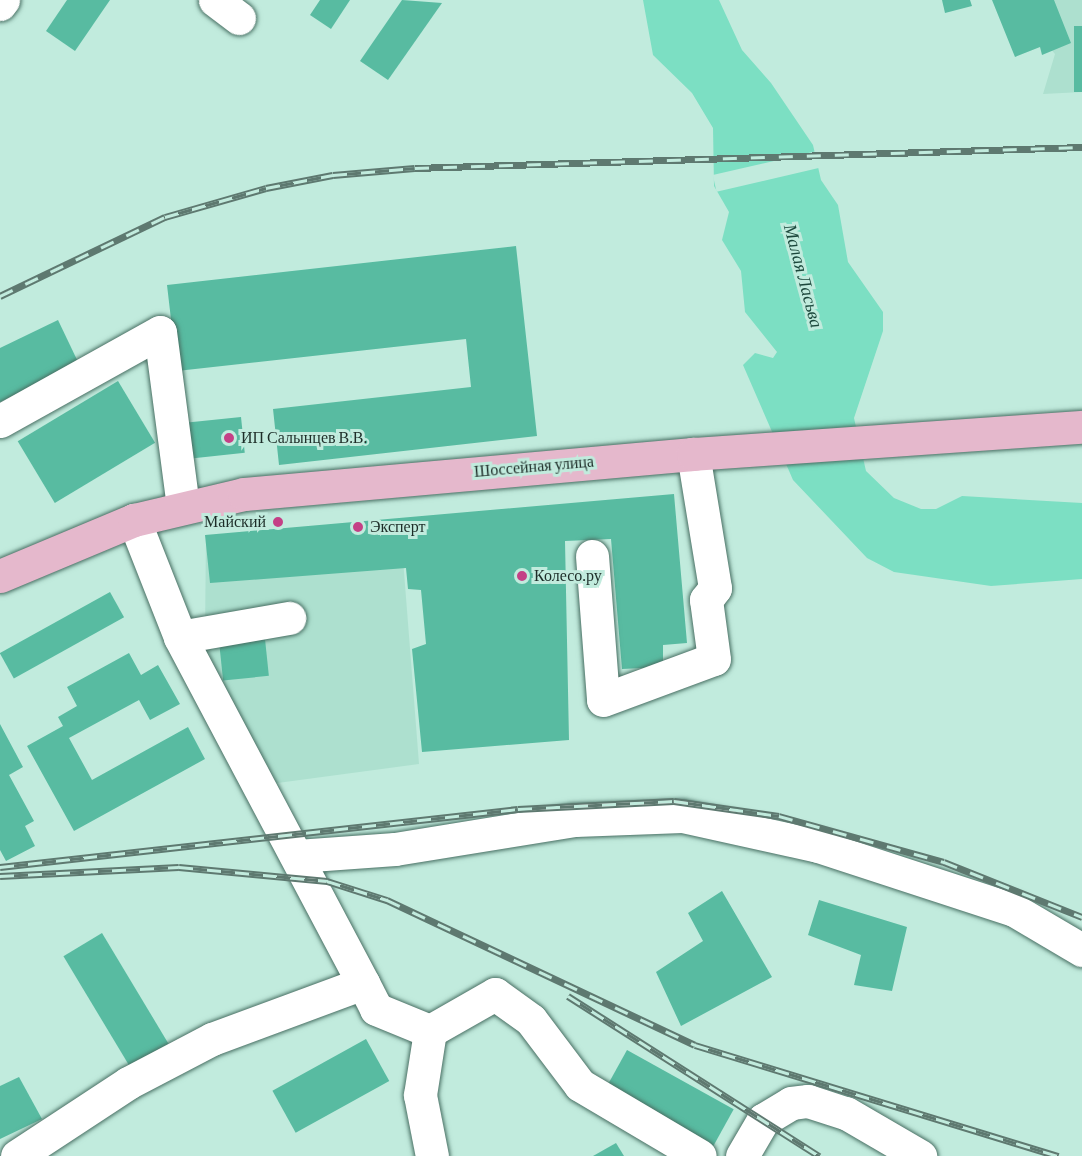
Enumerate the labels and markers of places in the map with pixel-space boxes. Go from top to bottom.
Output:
place label: ИП Салынцев В.В. [241,428,367,448]
marker: ИП Салынцев В.В. [222,431,236,445]
place label: Майский [204,512,266,532]
marker: Майский [271,515,285,529]
place label: Эксперт [370,517,425,537]
marker: Эксперт [351,520,365,534]
place label: Колесо.ру [534,566,602,586]
marker: Колесо.ру [515,569,529,583]

